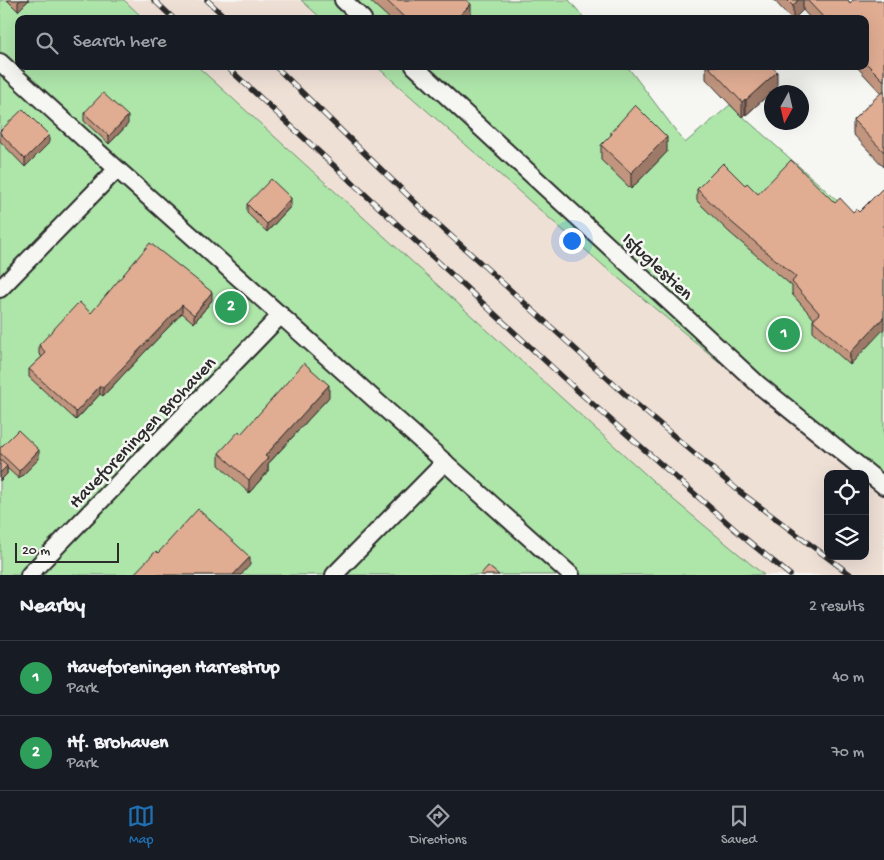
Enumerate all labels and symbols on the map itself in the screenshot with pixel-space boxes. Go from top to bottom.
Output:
north arrow [764,85,809,130]
your location [559,228,585,254]
street label: Isfuglestien [616,229,697,306]
pin: 2 [215,288,247,326]
pin: 1 [768,315,800,353]
street label: Haveforeningen Brohaven [65,353,222,514]
scale bar [15,540,119,563]

